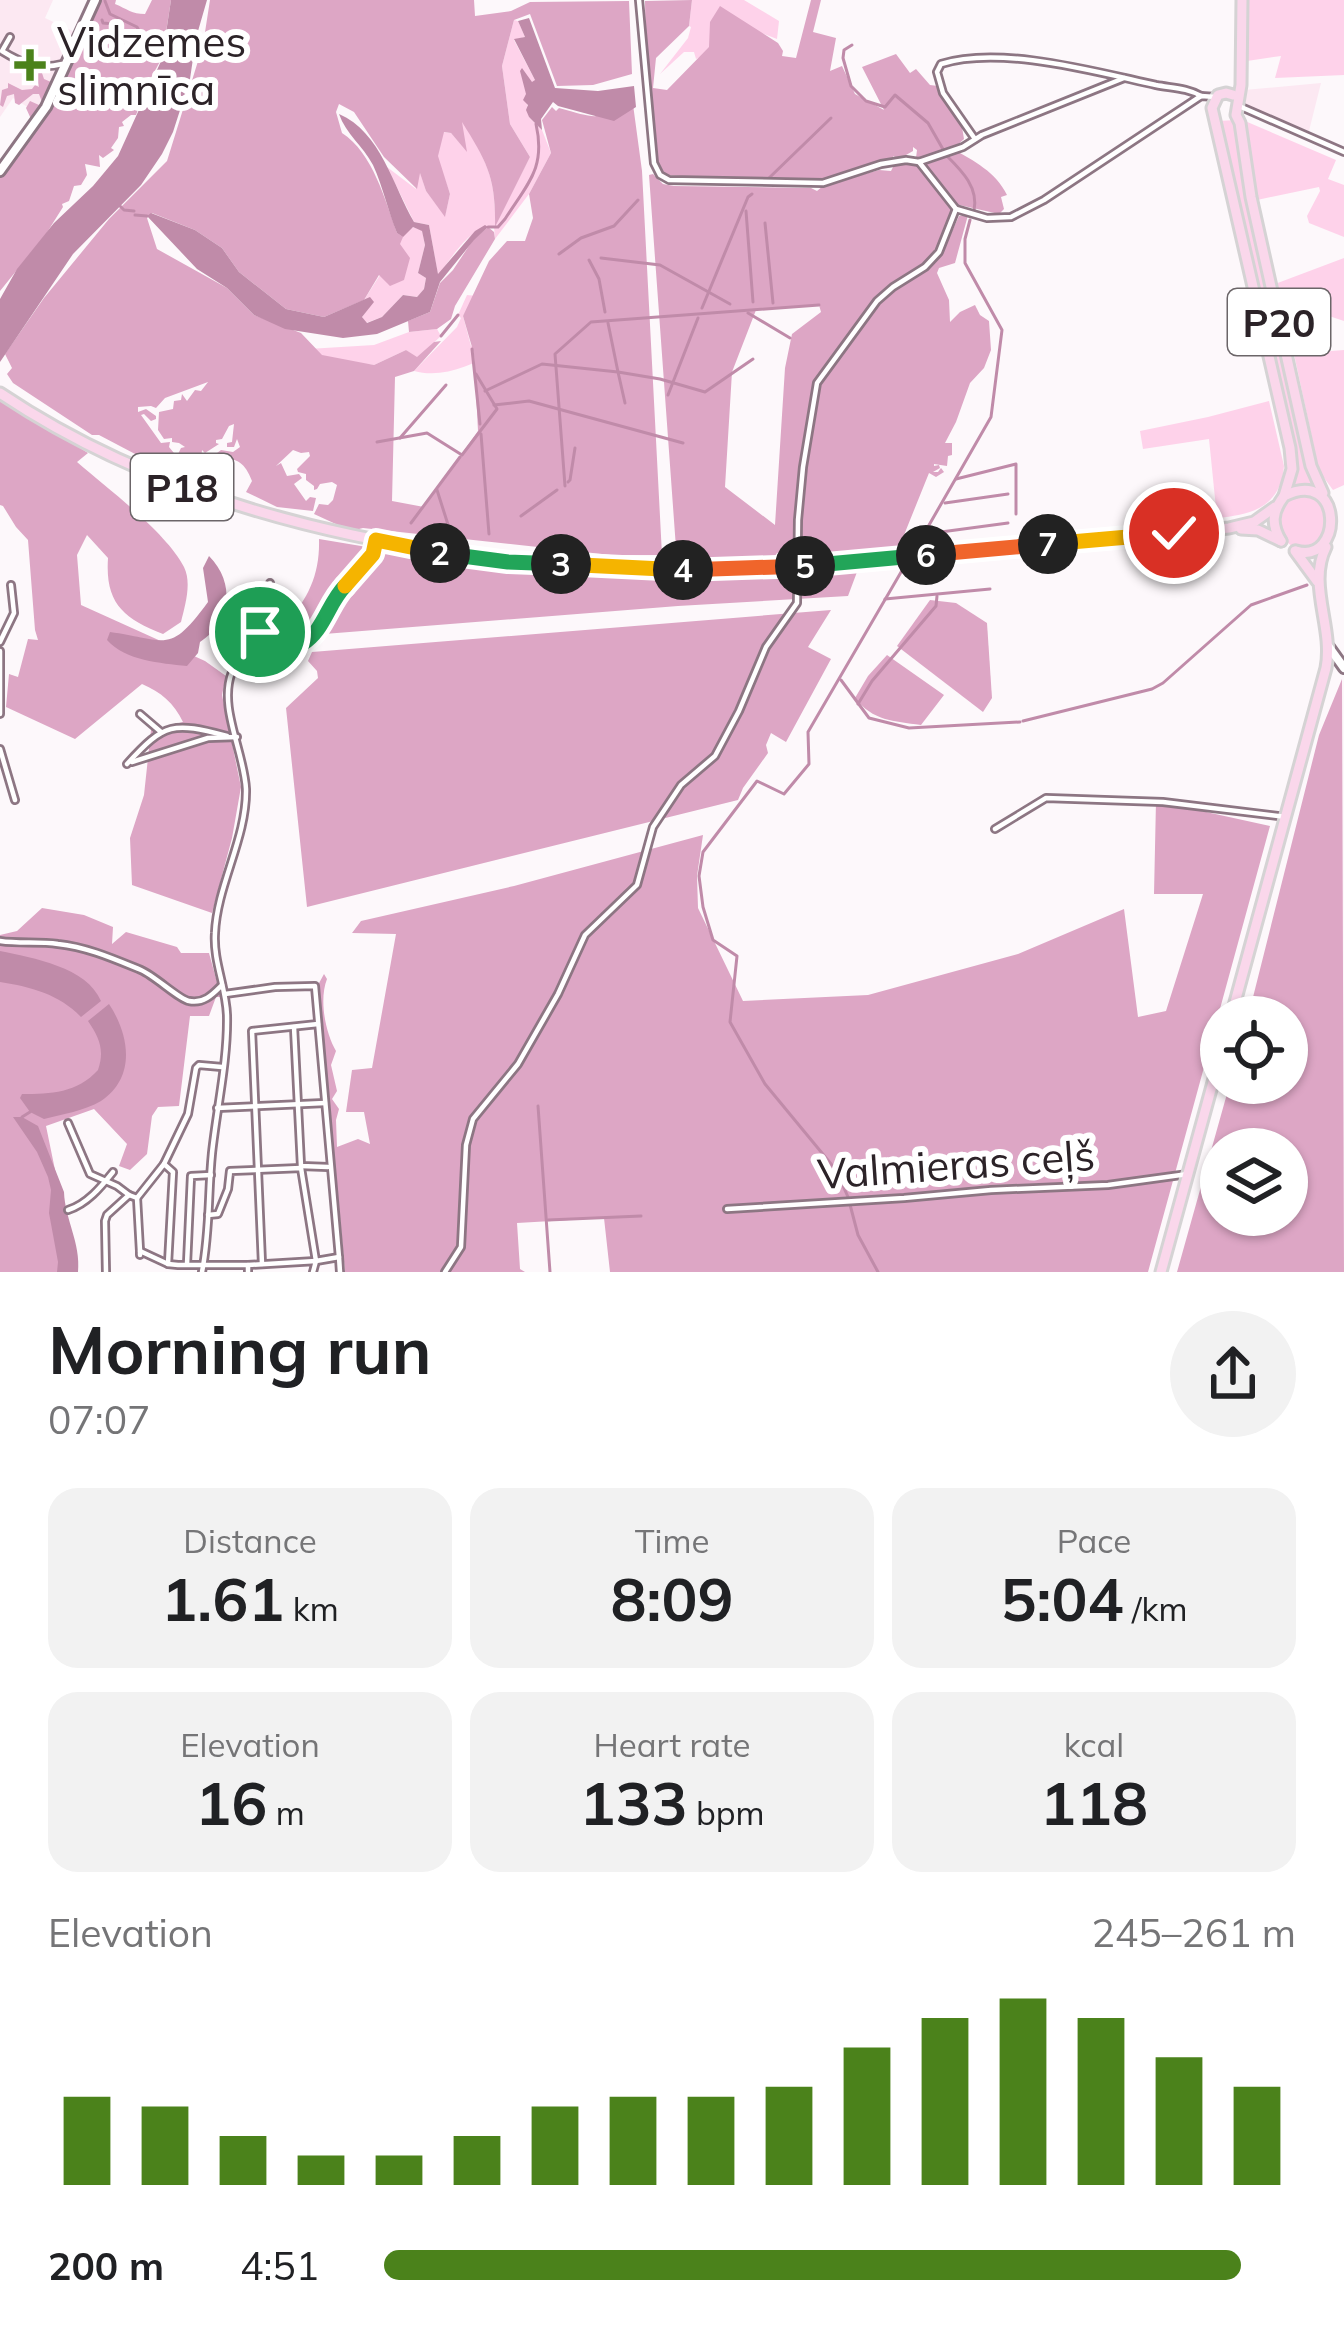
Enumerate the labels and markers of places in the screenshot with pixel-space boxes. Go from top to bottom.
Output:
place label: Vidzemes slimnīca [57,15,246,116]
marker: Vidzemes slimnīca [14,49,46,81]
pin [1123,482,1225,584]
pin: 7 [1018,514,1078,574]
pin: 2 [410,523,470,583]
pin: 6 [896,525,956,585]
pin: 3 [531,534,591,594]
pin: 5 [775,536,835,596]
pin: 4 [653,540,713,600]
pin [209,581,311,683]

